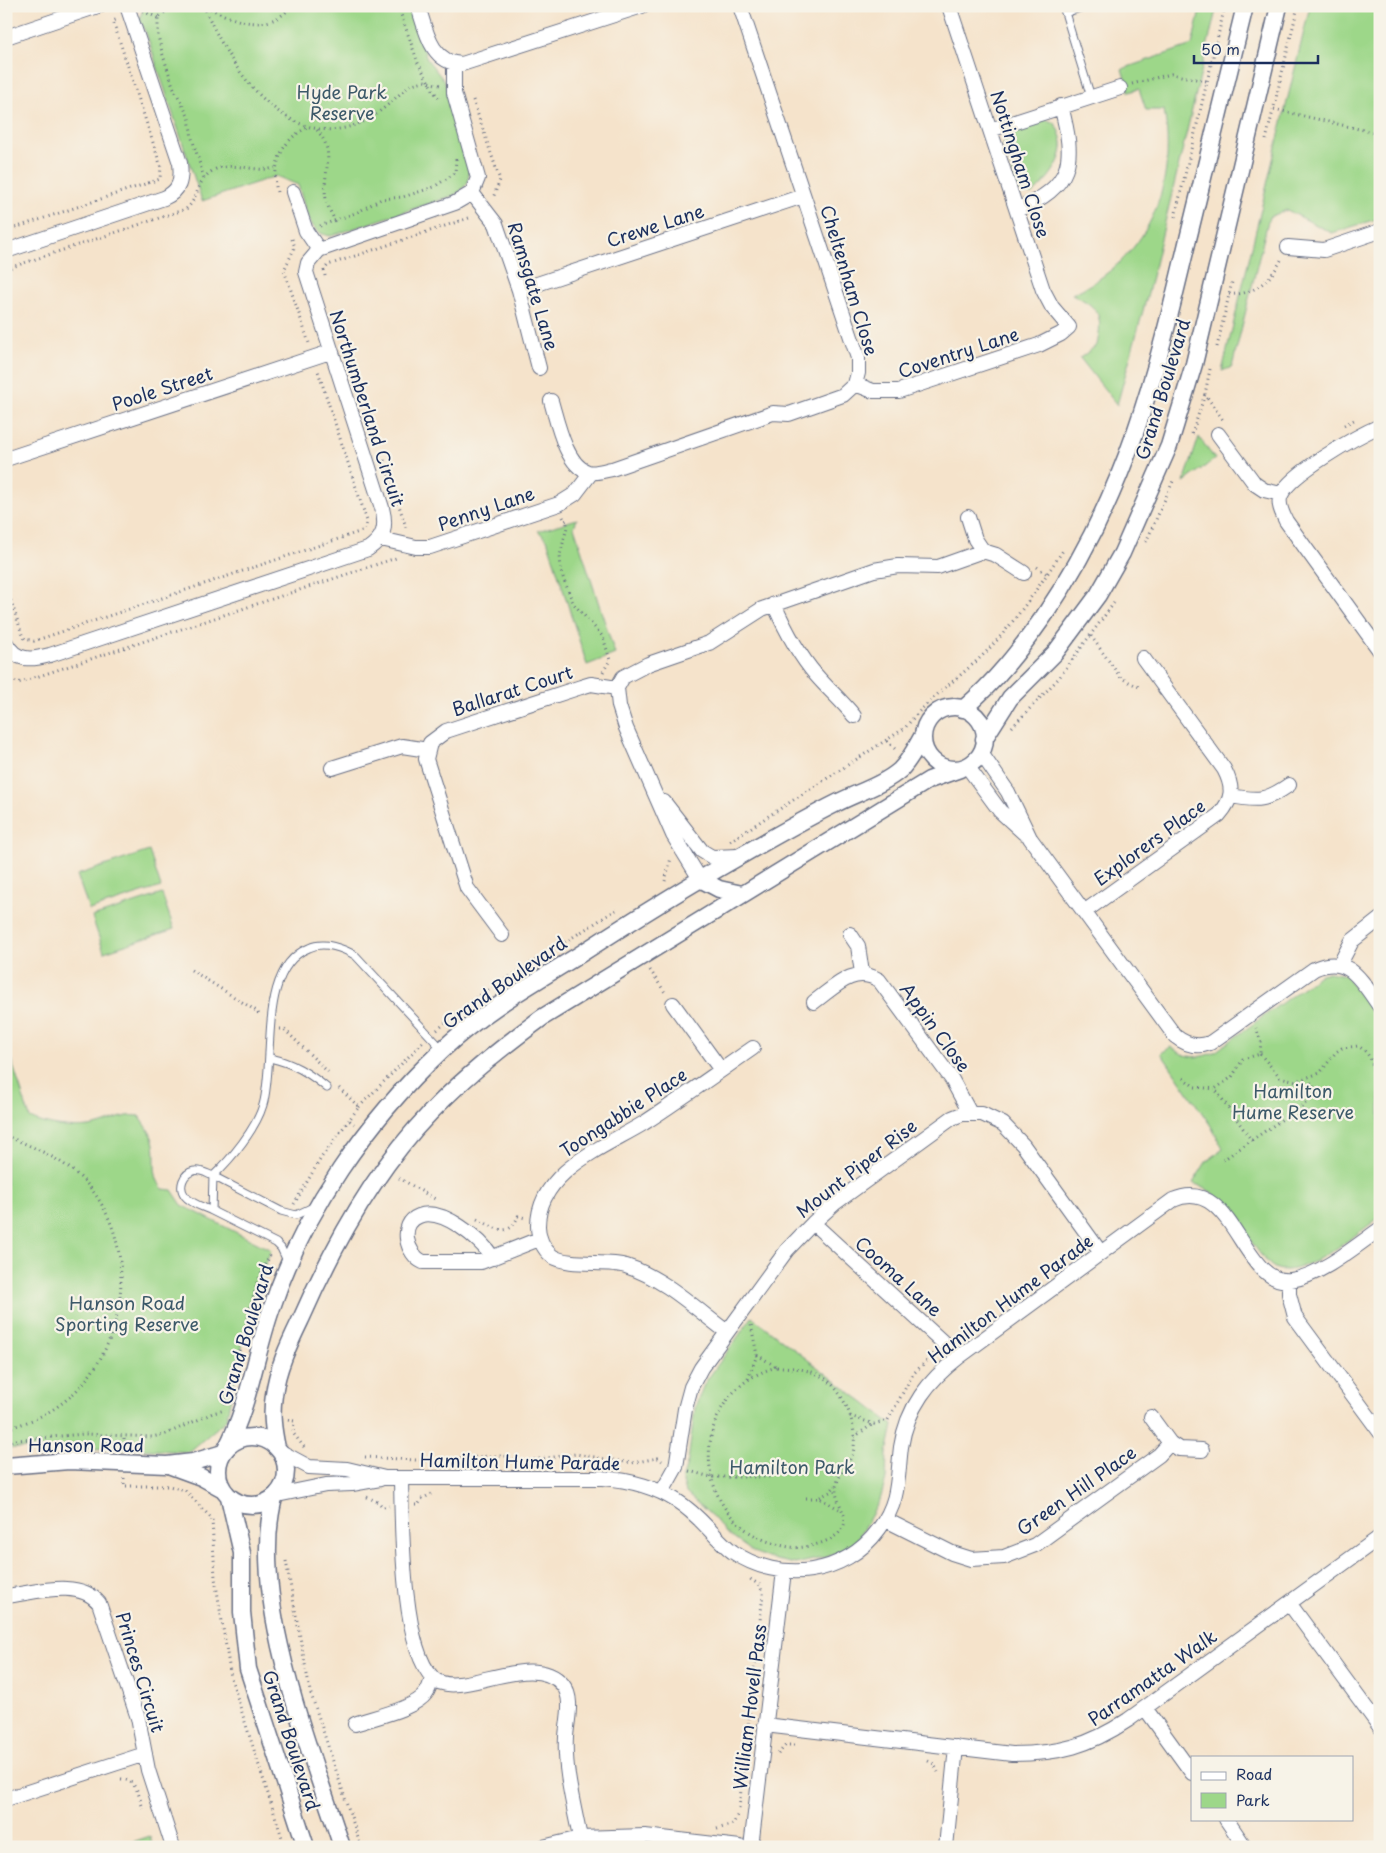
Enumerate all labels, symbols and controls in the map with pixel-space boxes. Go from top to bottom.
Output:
scale bar [1194,32,1317,64]
text: 50 m [1201,37,1240,60]
park label: Hyde Park Reserve [297,78,387,126]
street label: Nottingham Close [984,87,1058,241]
street label: Crewe Lane [603,197,707,253]
street label: Cheltenham Close [814,201,886,359]
street label: Ramsgate Lane [502,218,566,354]
street label: Northumberland Circuit [323,306,413,510]
street label: Grand Boulevard [1128,315,1196,463]
street label: Coventry Lane [894,320,1022,384]
street label: Poole Street [108,359,216,417]
street label: Penny Lane [434,479,538,537]
street label: Ballarat Court [448,658,576,722]
street label: Explorers Place [1088,792,1210,892]
street label: Grand Boulevard [436,929,572,1035]
street label: Appin Close [894,977,978,1077]
street label: Toongabbie Place [554,1061,692,1163]
park label: Hamilton Hume Reserve [1232,1077,1354,1125]
street label: Mount Piper Rise [790,1112,922,1224]
street label: Hamilton Hume Parade [922,1227,1098,1369]
street label: Cooma Lane [849,1230,949,1322]
street label: Grand Boulevard [211,1260,279,1408]
park label: Hanson Road Sporting Reserve [55,1289,199,1337]
street label: Hanson Road [28,1431,144,1458]
street label: Green Hill Place [1011,1439,1141,1541]
street label: Hamilton Hume Parade [420,1446,620,1476]
park label: Hamilton Park [729,1453,855,1480]
street label: Princes Circuit [110,1608,172,1736]
street label: William Hovell Pass [725,1622,773,1792]
street label: Parramatta Walk [1082,1622,1222,1732]
street label: Grand Boulevard [257,1666,327,1814]
legend [1191,1756,1354,1820]
text: Road [1236,1762,1272,1785]
text: Park [1236,1788,1270,1811]

